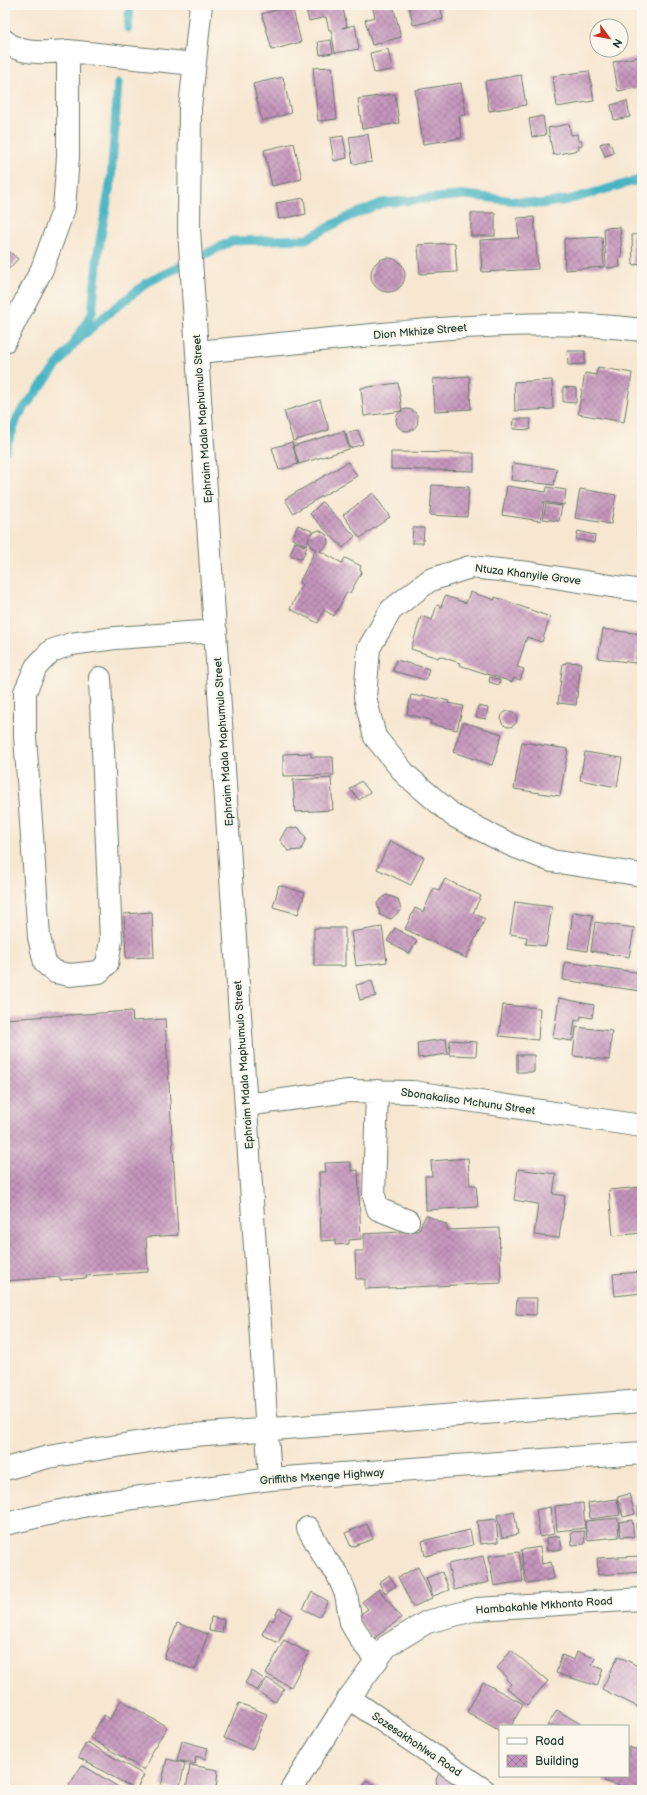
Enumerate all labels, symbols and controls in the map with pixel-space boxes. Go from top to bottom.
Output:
north arrow [589,18,629,58]
text: N [609,36,625,50]
street label: Dion Mkhize Street [373,321,468,342]
street label: Ephraim Mdala Maphumulo Street [190,334,215,504]
street label: Ntuza Khanyile Grove [474,562,582,588]
street label: Ephraim Mdala Maphumulo Street [211,657,236,827]
street label: Ephraim Mdala Maphumulo Street [231,980,256,1150]
street label: Sbonakaliso Mchunu Street [400,1086,536,1117]
street label: Griffiths Mxenge Highway [259,1466,385,1487]
street label: Hambakahle Mkhonto Road [475,1594,613,1617]
street label: Sozesakhohlwa Road [369,1710,464,1779]
legend [499,1725,629,1777]
text: Road [535,1734,564,1749]
text: Building [535,1754,579,1769]

